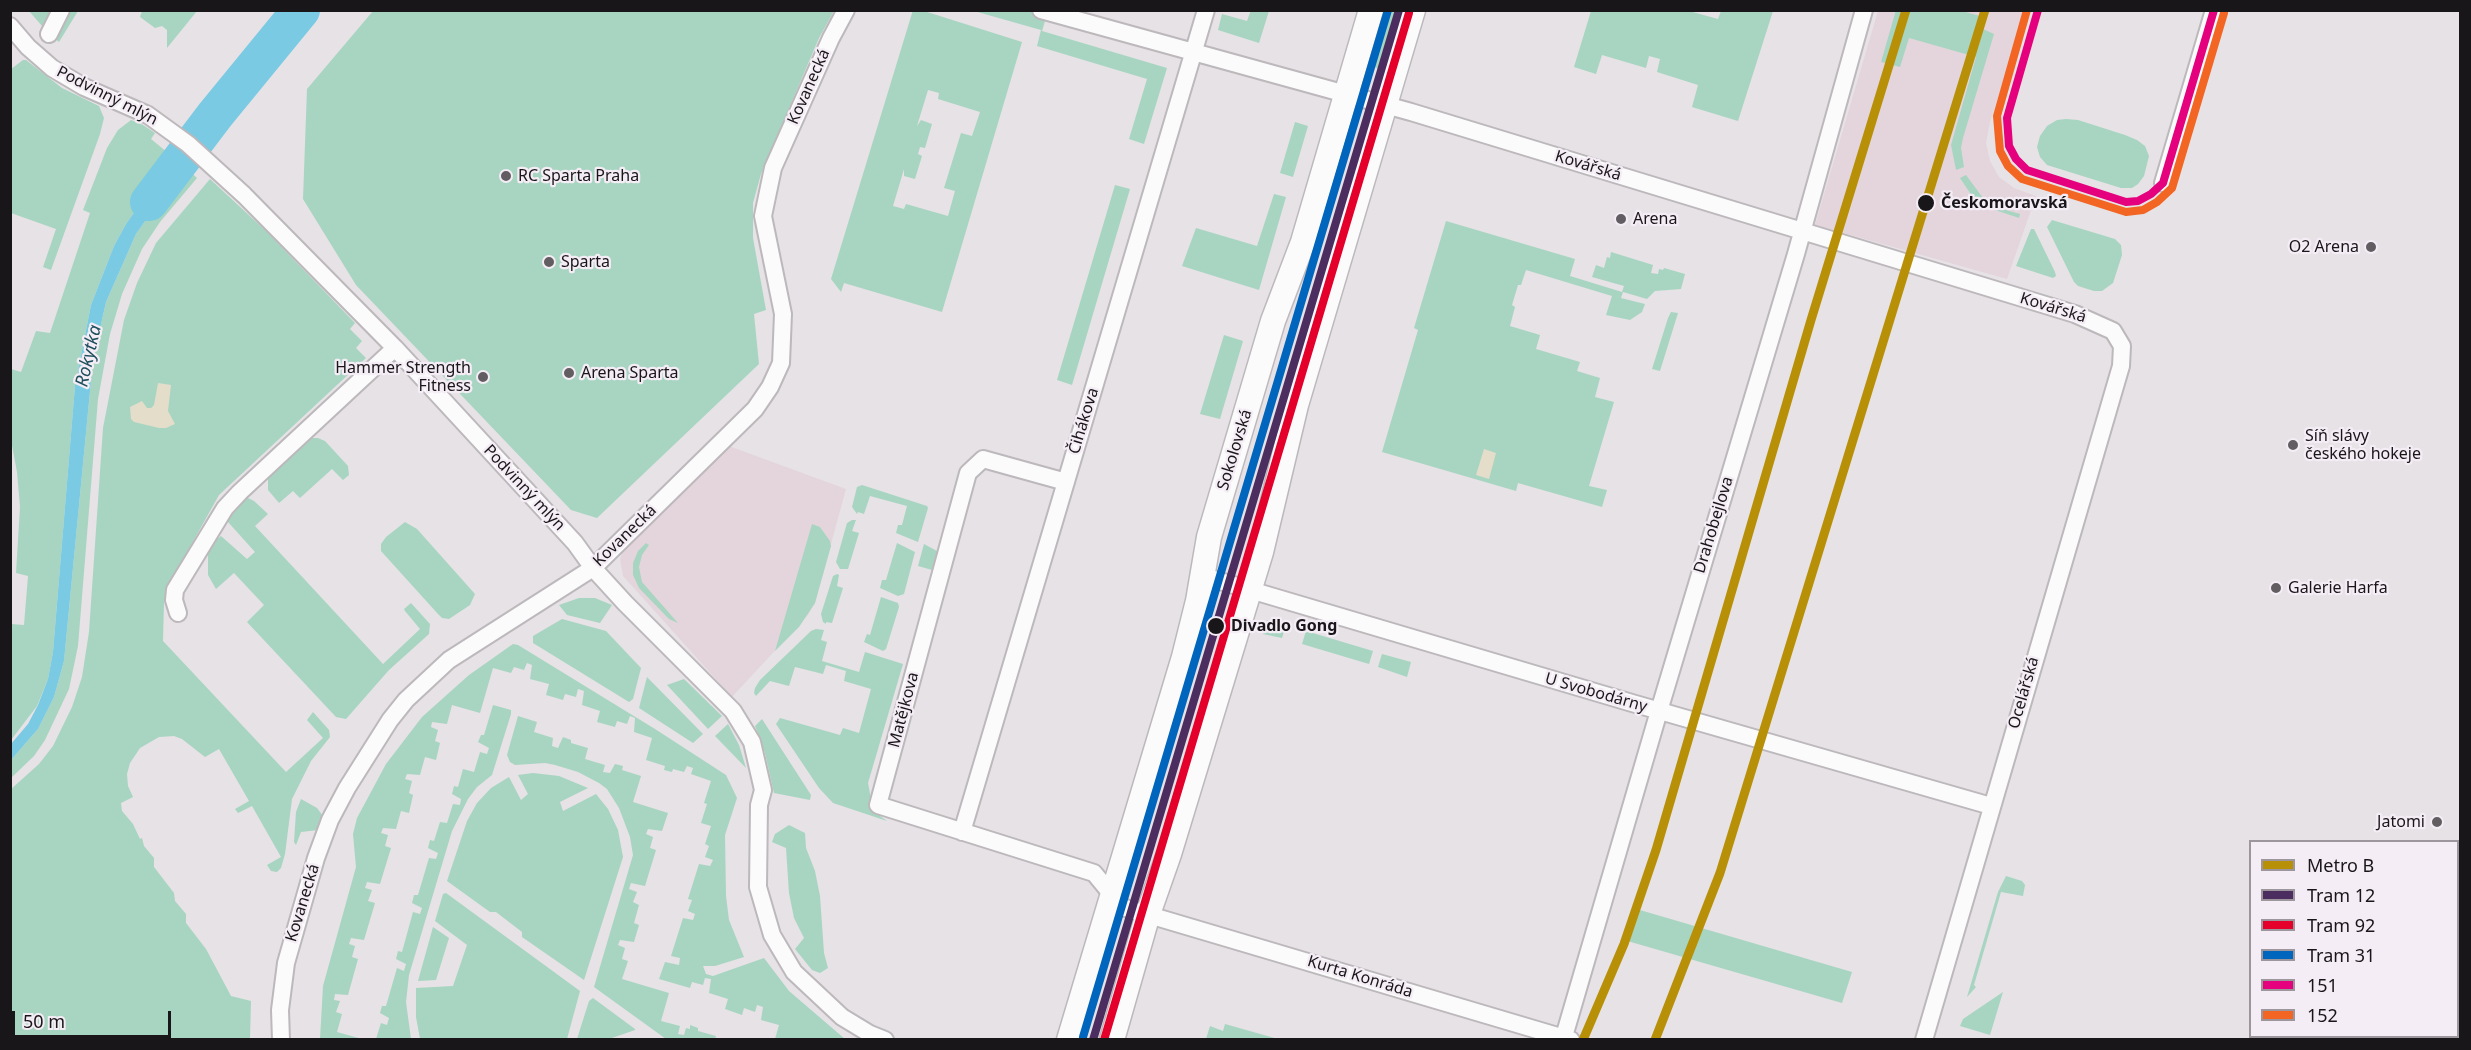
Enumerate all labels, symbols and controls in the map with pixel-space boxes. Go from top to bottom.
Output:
street label: Kovanecká [784,46,834,128]
street label: Podvinný mlýn [53,62,161,130]
street label: Kovářská [1553,147,1623,185]
place label: RC Sparta Praha [518,166,639,186]
marker: RC Sparta Praha [499,169,513,183]
marker: Českomoravská [1916,193,1936,213]
place label: Českomoravská [1941,193,2067,213]
place label: Arena [1633,209,1677,229]
marker: Arena [1614,212,1628,226]
place label: O2 Arena [2289,237,2359,257]
marker: O2 Arena [2364,240,2378,254]
place label: Sparta [561,252,610,272]
marker: Sparta [542,255,556,269]
street label: Kovářská [2018,289,2088,327]
water label: Rokytka [71,323,107,389]
place label: Hammer Strength Fitness [335,358,471,396]
place label: Arena Sparta [581,363,679,383]
marker: Arena Sparta [562,366,576,380]
marker: Hammer Strength Fitness [476,370,490,384]
street label: Čihákova [1065,386,1103,456]
street label: Sokolovská [1214,407,1256,493]
place label: Síň slávy českého hokeje [2305,426,2421,464]
marker: Síň slávy českého hokeje [2286,438,2300,452]
street label: Podvinný mlýn [479,441,569,535]
street label: Drahobejlova [1690,474,1738,576]
street label: Kovanecká [589,501,661,571]
place label: Galerie Harfa [2288,578,2388,598]
marker: Galerie Harfa [2269,581,2283,595]
marker: Divadlo Gong [1206,616,1226,636]
place label: Divadlo Gong [1231,616,1337,636]
street label: Ocelářská [2005,655,2043,731]
street label: U Svobodárny [1543,669,1649,717]
street label: Matějkova [885,670,923,750]
place label: Jatomi [2377,812,2425,832]
marker: Jatomi [2430,815,2444,829]
legend [2249,840,2459,1038]
text: Metro B [2307,853,2374,877]
street label: Kovanecká [282,862,324,944]
text: Tram 12 [2307,883,2375,907]
text: Tram 92 [2307,913,2375,937]
text: Tram 31 [2307,943,2375,967]
street label: Kurta Konráda [1305,952,1415,1002]
text: 151 [2307,973,2338,997]
scale bar [15,999,174,1037]
text: 152 [2307,1003,2338,1027]
text: 50 m [23,1009,65,1033]

